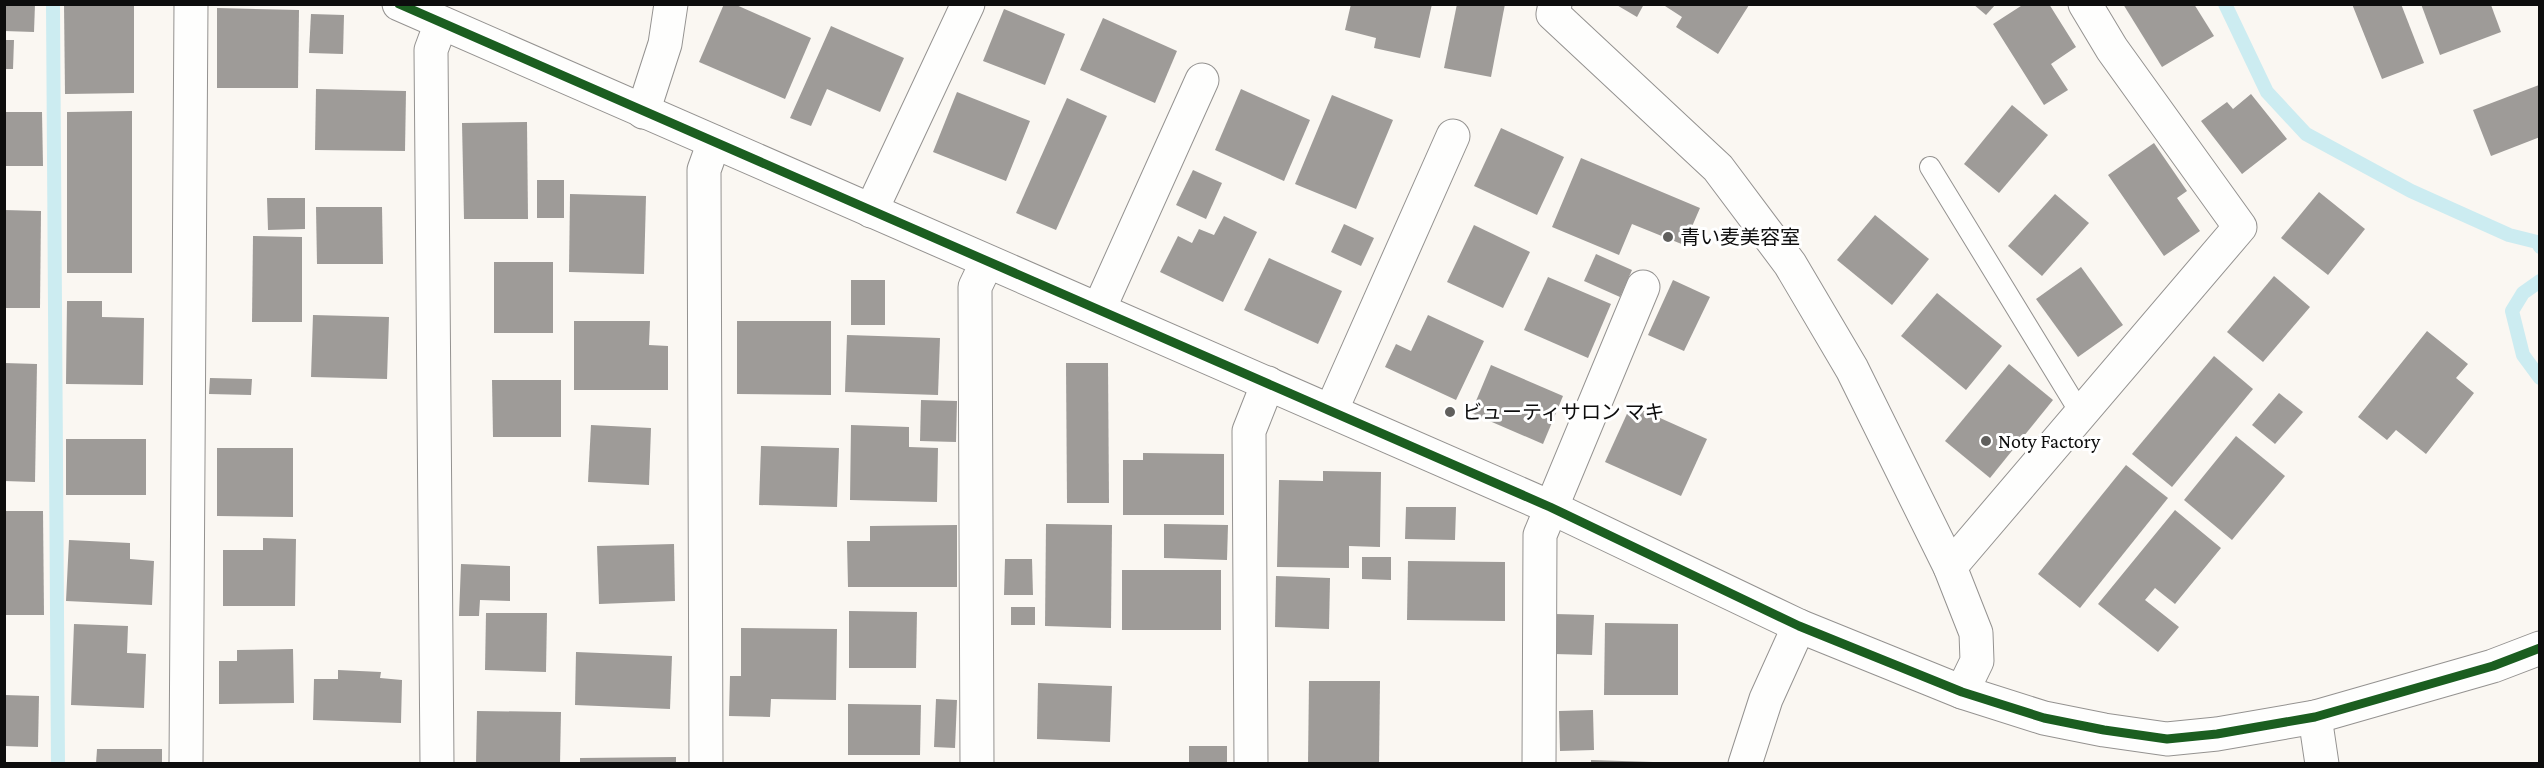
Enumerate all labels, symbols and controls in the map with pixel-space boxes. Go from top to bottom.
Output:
place label: 青い麦美容室 [1680,226,1800,248]
marker: 青い麦美容室 [1661,230,1675,244]
place label: ビューティサロン マキ [1462,401,1665,423]
marker: ビューティサロン マキ [1443,405,1457,419]
place label: Noty Factory [1998,430,2101,453]
marker: Noty Factory [1979,434,1993,448]

